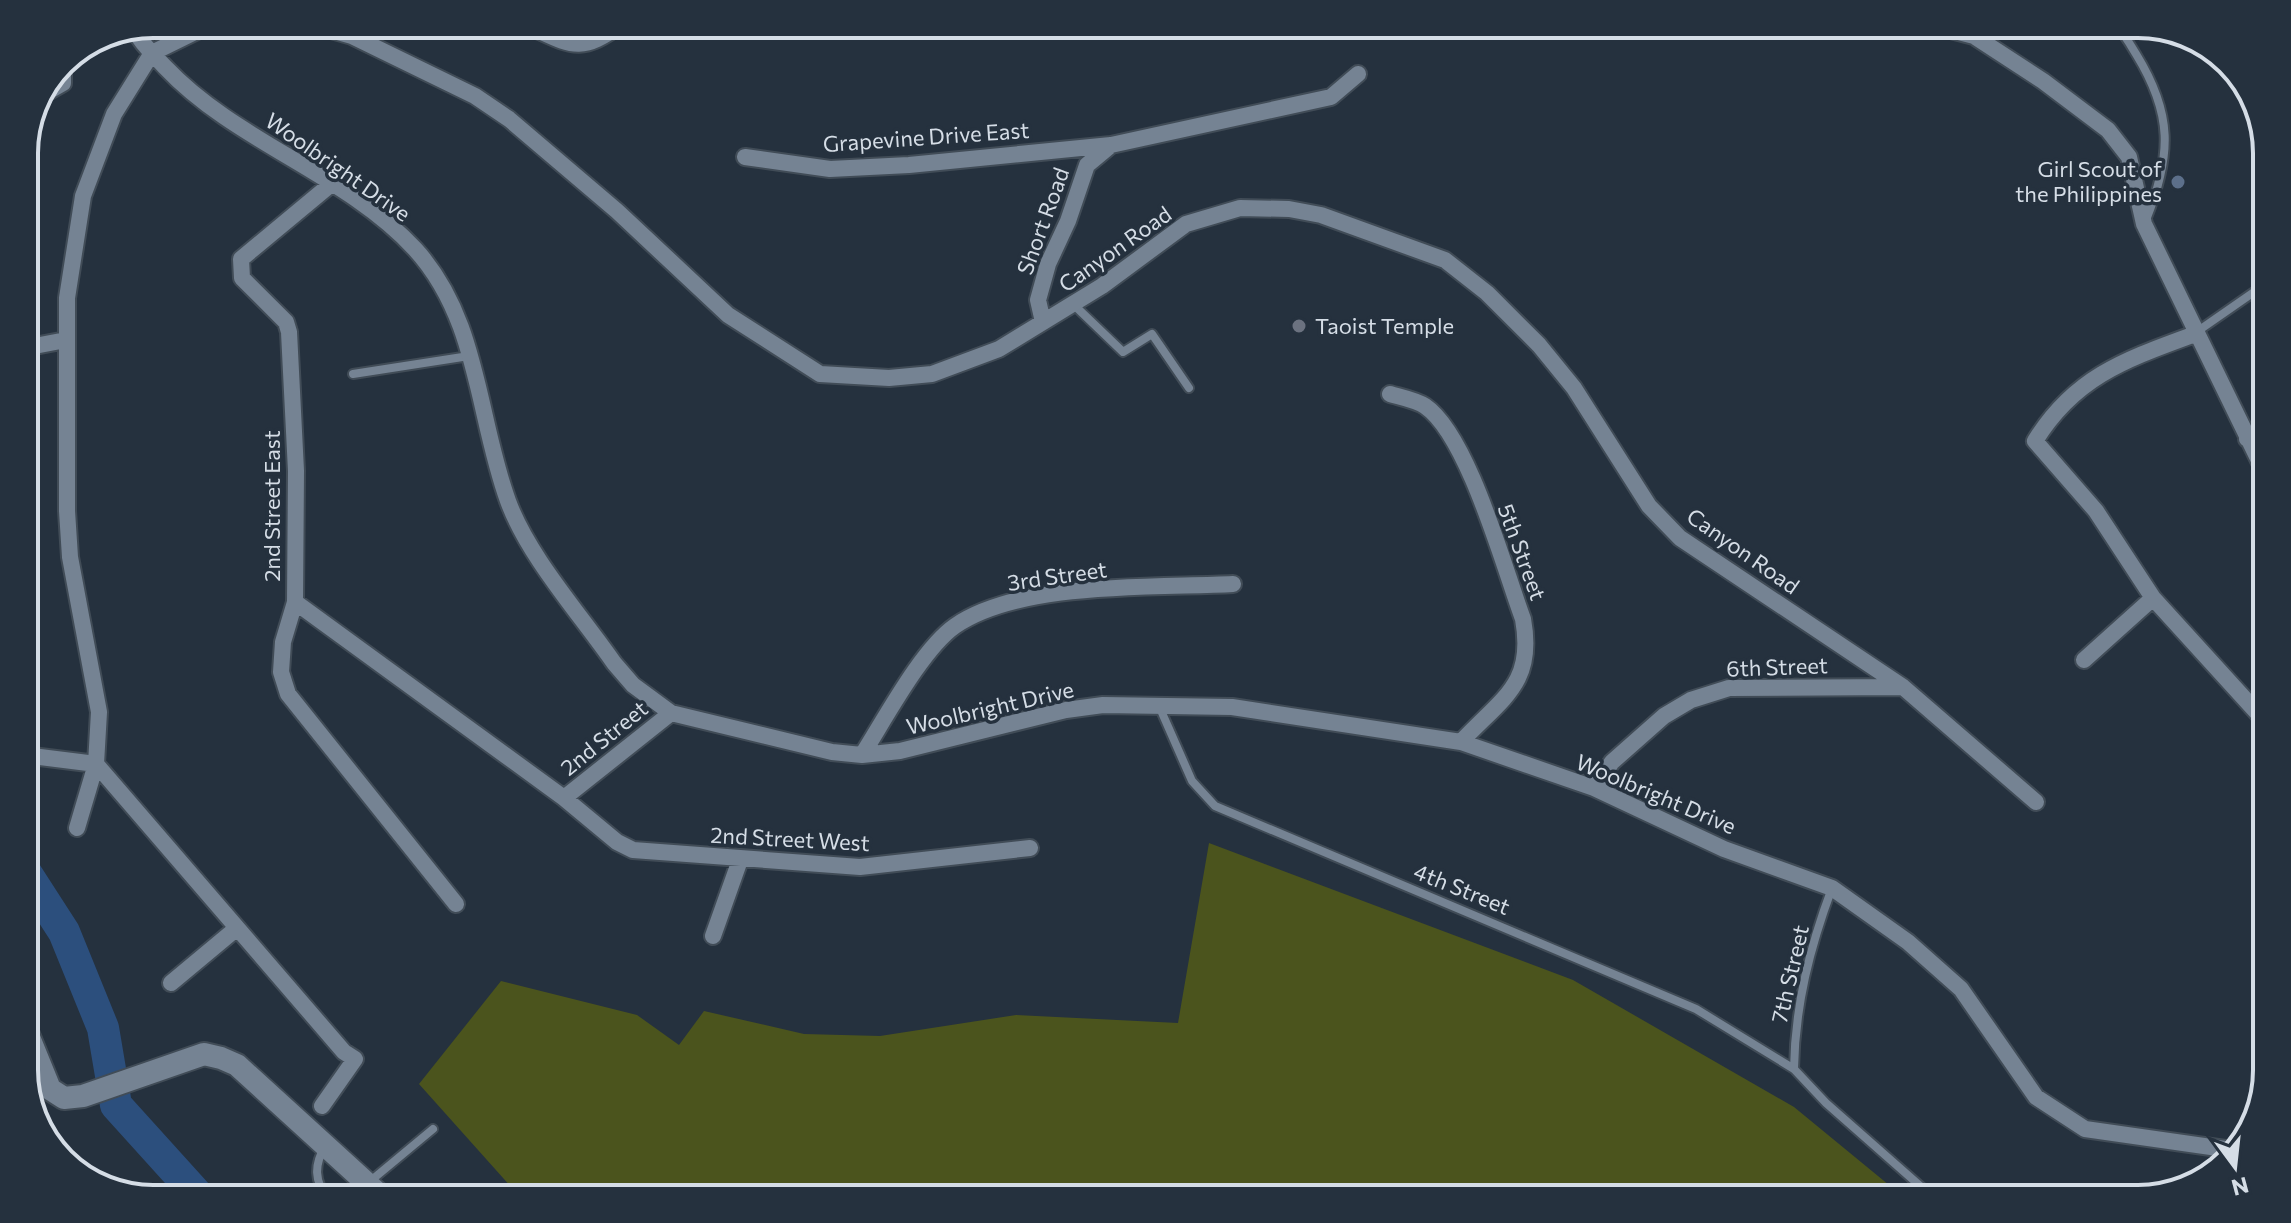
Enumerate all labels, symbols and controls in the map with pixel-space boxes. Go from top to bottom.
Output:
street label: Woolbright Drive [260,106,416,227]
street label: Grapevine Drive East [822,116,1030,157]
place label: Girl Scout of the Philippines [2015,155,2162,207]
street label: Short Road [1011,164,1074,278]
marker: Girl Scout of the Philippines [2169,173,2187,191]
street label: Canyon Road [1053,200,1176,297]
place label: Taoist Temple [1315,312,1454,339]
marker: Taoist Temple [1290,317,1308,335]
street label: 2nd Street East [258,430,285,582]
street label: 5th Street [1493,500,1552,604]
street label: Canyon Road [1682,502,1805,599]
street label: 3rd Street [1006,555,1108,596]
street label: 6th Street [1726,651,1828,682]
street label: Woolbright Drive [903,675,1076,740]
street label: 2nd Street [555,694,653,781]
street label: Woolbright Drive [1572,748,1740,839]
street label: 2nd Street West [710,821,870,856]
street label: 4th Street [1410,857,1514,920]
street label: 7th Street [1765,922,1814,1025]
north arrow [2195,1127,2275,1207]
text: N [2229,1172,2252,1202]

